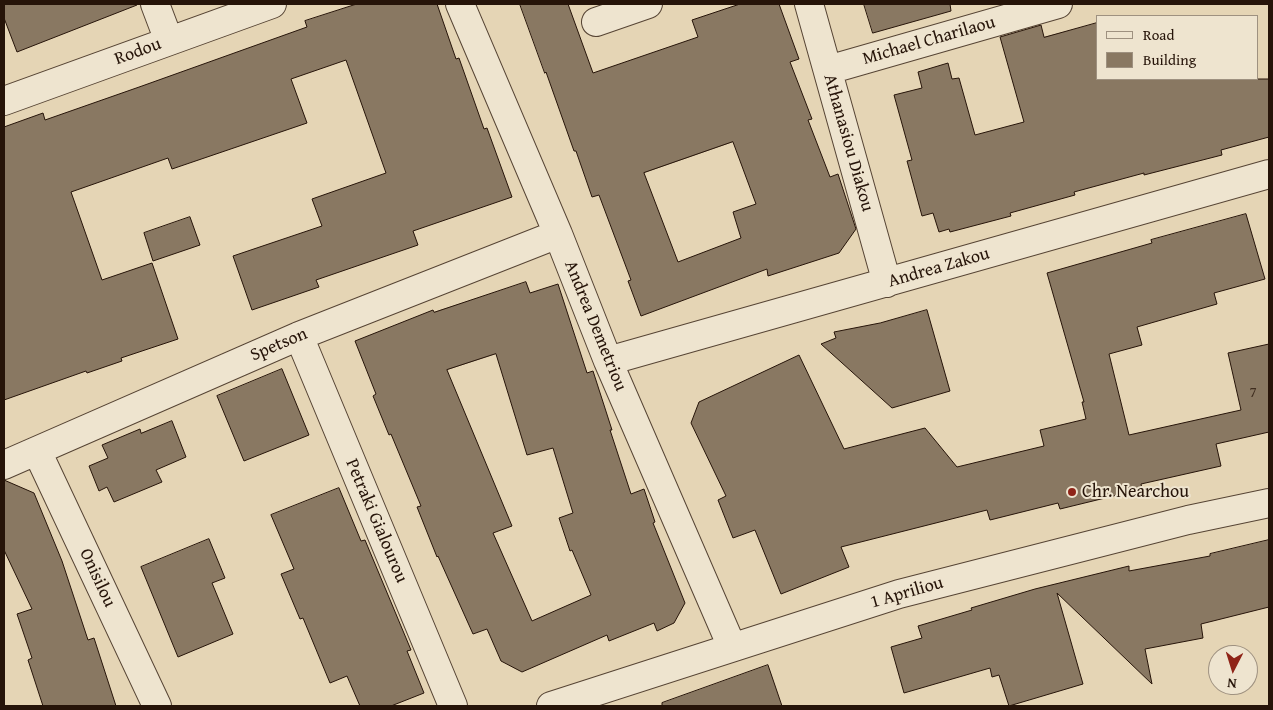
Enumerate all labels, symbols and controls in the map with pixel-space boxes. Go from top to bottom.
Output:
street label: Michael Charilaou [860,12,998,70]
legend [1096,15,1258,80]
text: Road [1143,24,1174,45]
street label: Rodou [112,34,164,70]
text: Building [1143,49,1196,70]
street label: Athanasiou Diakou [818,72,878,214]
street label: Andrea Zakou [886,243,992,293]
street label: Andrea Demetriou [559,258,631,394]
street label: Spetson [247,323,311,367]
house number: 7 [1249,384,1257,402]
street label: Petraki Gialourou [340,456,412,586]
place label: Chr. Nearchou [1082,481,1189,503]
marker: Chr. Nearchou [1066,486,1078,498]
street label: Onisilou [74,545,120,611]
street label: 1 Apriliou [868,572,946,614]
north arrow [1208,645,1258,695]
text: N [1226,674,1237,694]

